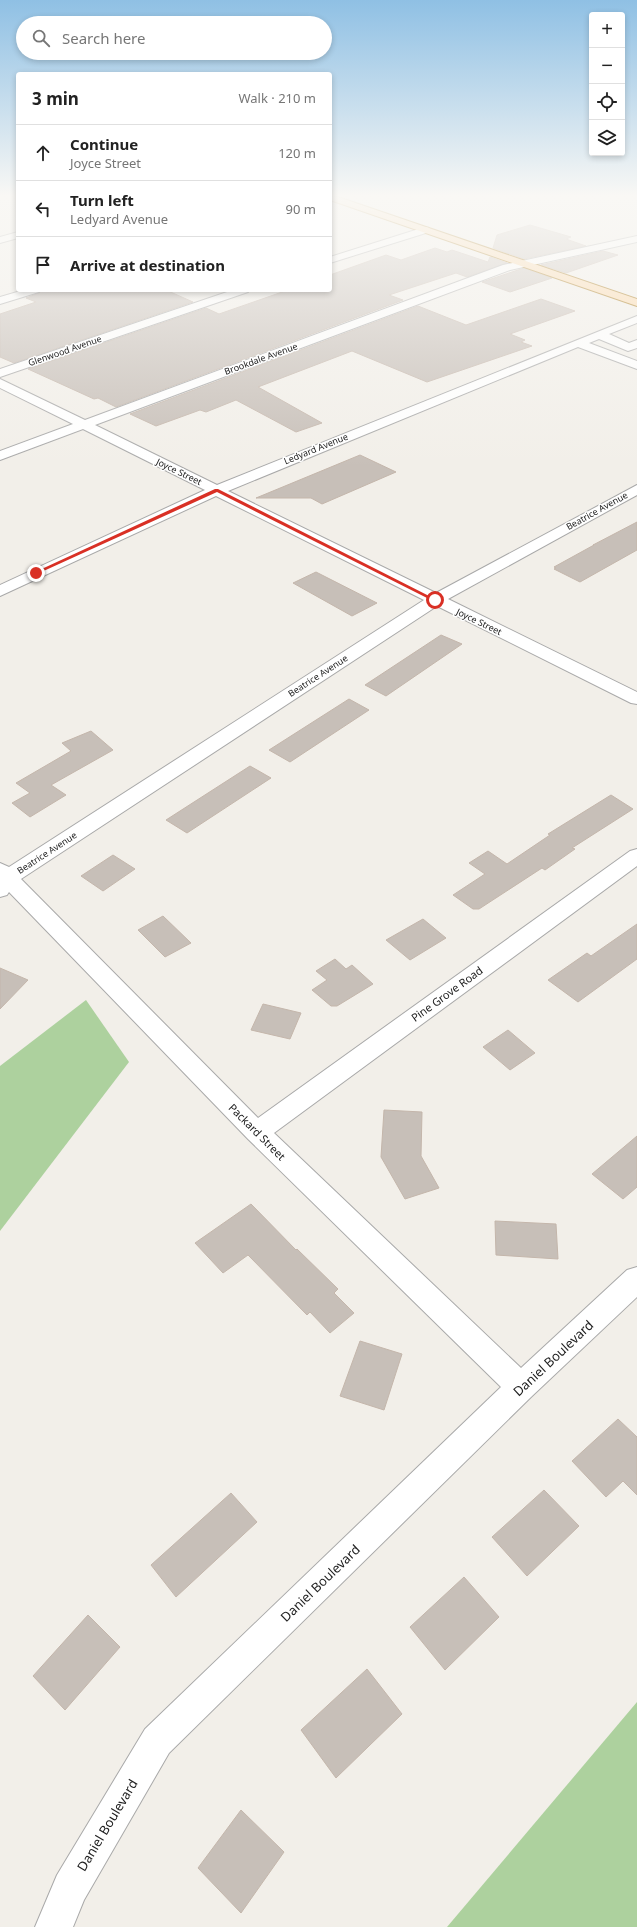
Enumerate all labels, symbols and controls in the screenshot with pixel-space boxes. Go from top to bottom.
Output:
map controls [589,12,625,156]
button: + [589,12,625,48]
search box [16,16,332,60]
icon: search [30,27,52,49]
text: Search here [62,28,145,48]
button: − [589,48,625,84]
button: locate [589,84,625,120]
text: 3 min [32,87,79,110]
text: Walk · 210 m [238,89,316,107]
button: layers [589,120,625,156]
text: Continue [70,134,138,154]
icon: ahead [32,142,54,164]
text: 120 m [278,144,316,162]
text: Joyce Street [70,154,141,172]
text: Turn left [70,190,134,210]
icon: left [32,198,54,220]
text: 90 m [286,200,316,218]
text: Ledyard Avenue [70,210,168,228]
icon: arrive [32,254,54,276]
text: Arrive at destination [70,255,225,275]
street label: Glenwood Avenue [26,332,103,369]
street label: Brookdale Avenue [222,339,299,378]
street label: Ledyard Avenue [282,430,350,467]
street label: Joyce Street [153,454,205,488]
street label: Beatrice Avenue [564,488,630,533]
route end [27,564,45,582]
route start [426,591,444,609]
street label: Joyce Street [453,604,505,638]
street label: Beatrice Avenue [285,651,350,700]
street label: Beatrice Avenue [14,828,79,877]
street label: Pine Grove Road [408,962,486,1025]
street label: Packard Street [226,1100,289,1163]
street label: Daniel Boulevard [509,1316,597,1400]
street label: Daniel Boulevard [276,1540,364,1626]
street label: Daniel Boulevard [72,1776,142,1874]

